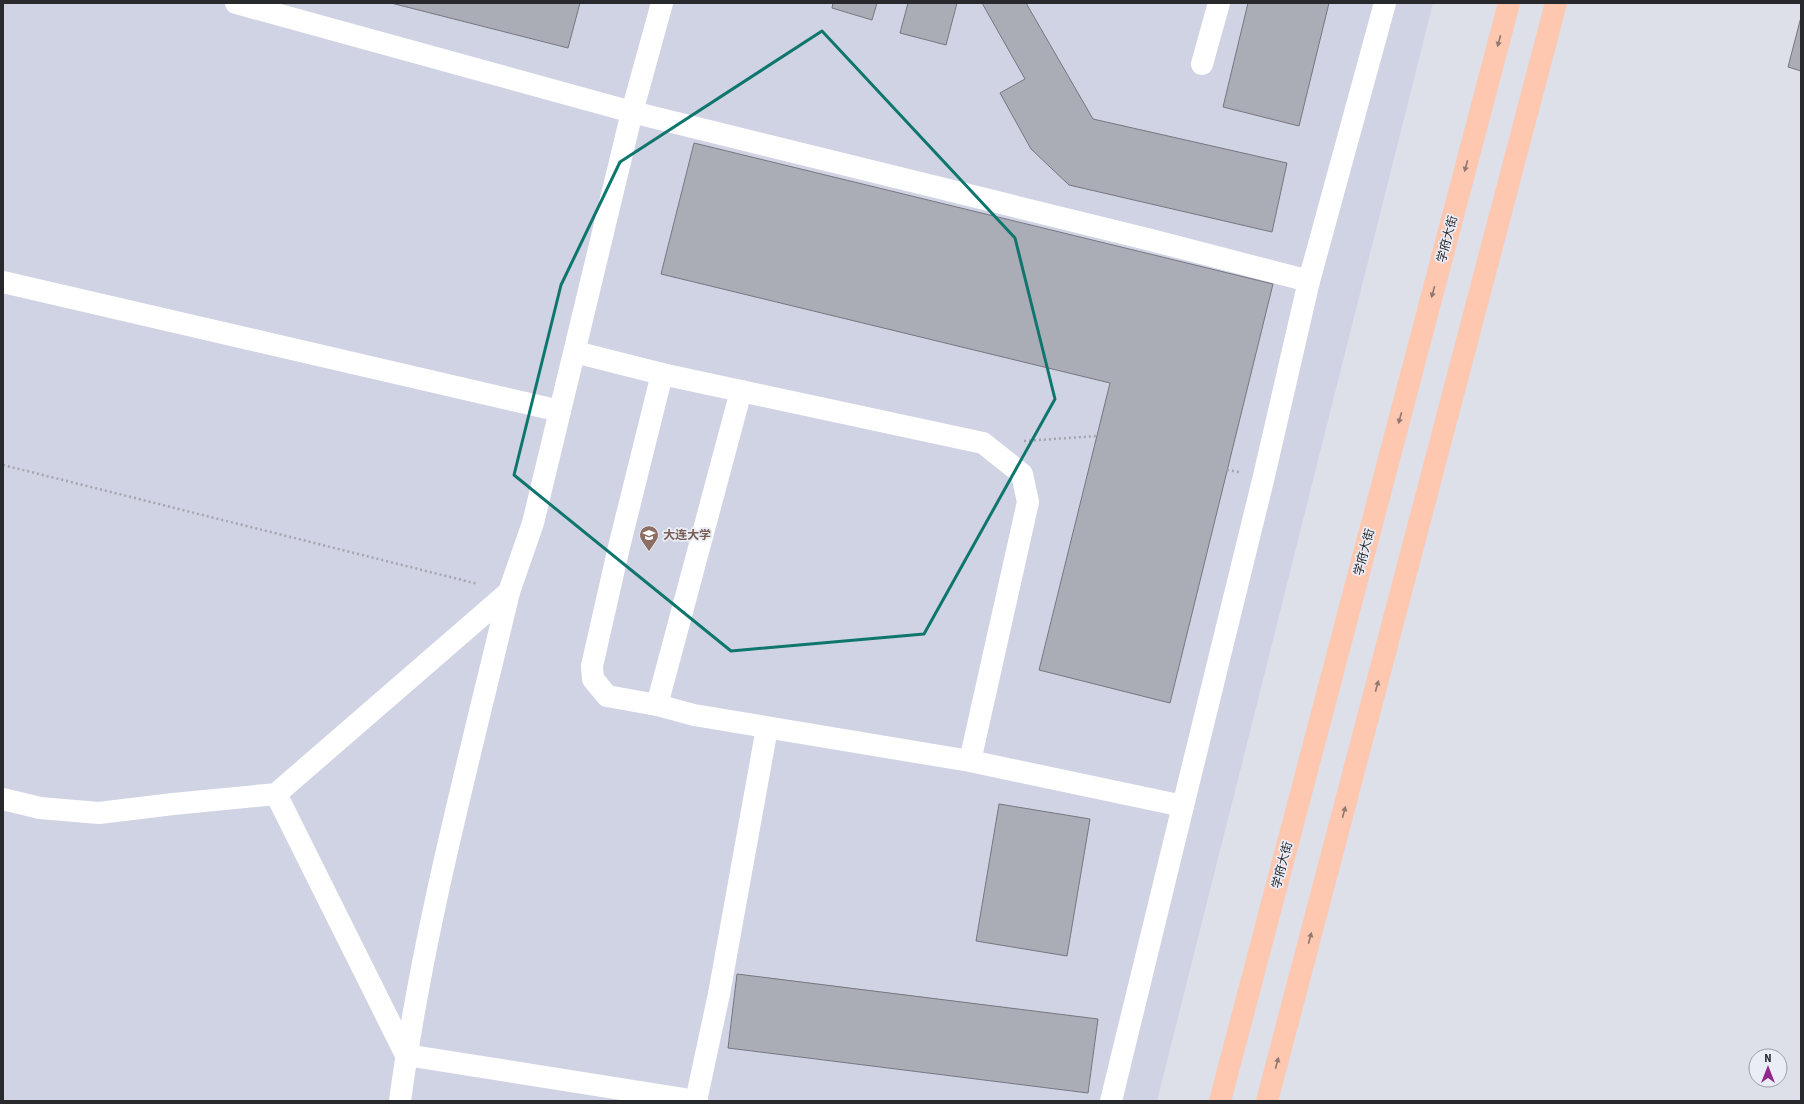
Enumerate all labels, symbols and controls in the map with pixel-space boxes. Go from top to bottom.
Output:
one-way arrow [1496,35,1502,47]
one-way arrow [1463,161,1469,173]
street label: 学府大街 [1433,214,1462,265]
one-way arrow [1430,286,1436,298]
one-way arrow [1396,412,1402,424]
school or university icon: 大连大学 [638,524,660,552]
place label: 大连大学 [663,527,711,544]
street label: 学府大街 [1350,527,1379,578]
one-way arrow [1374,680,1380,692]
one-way arrow [1341,806,1347,818]
street label: 学府大街 [1268,840,1297,891]
one-way arrow [1308,931,1314,944]
north arrow [1748,1048,1788,1088]
text: N [1764,1051,1772,1066]
one-way arrow [1275,1057,1281,1070]

